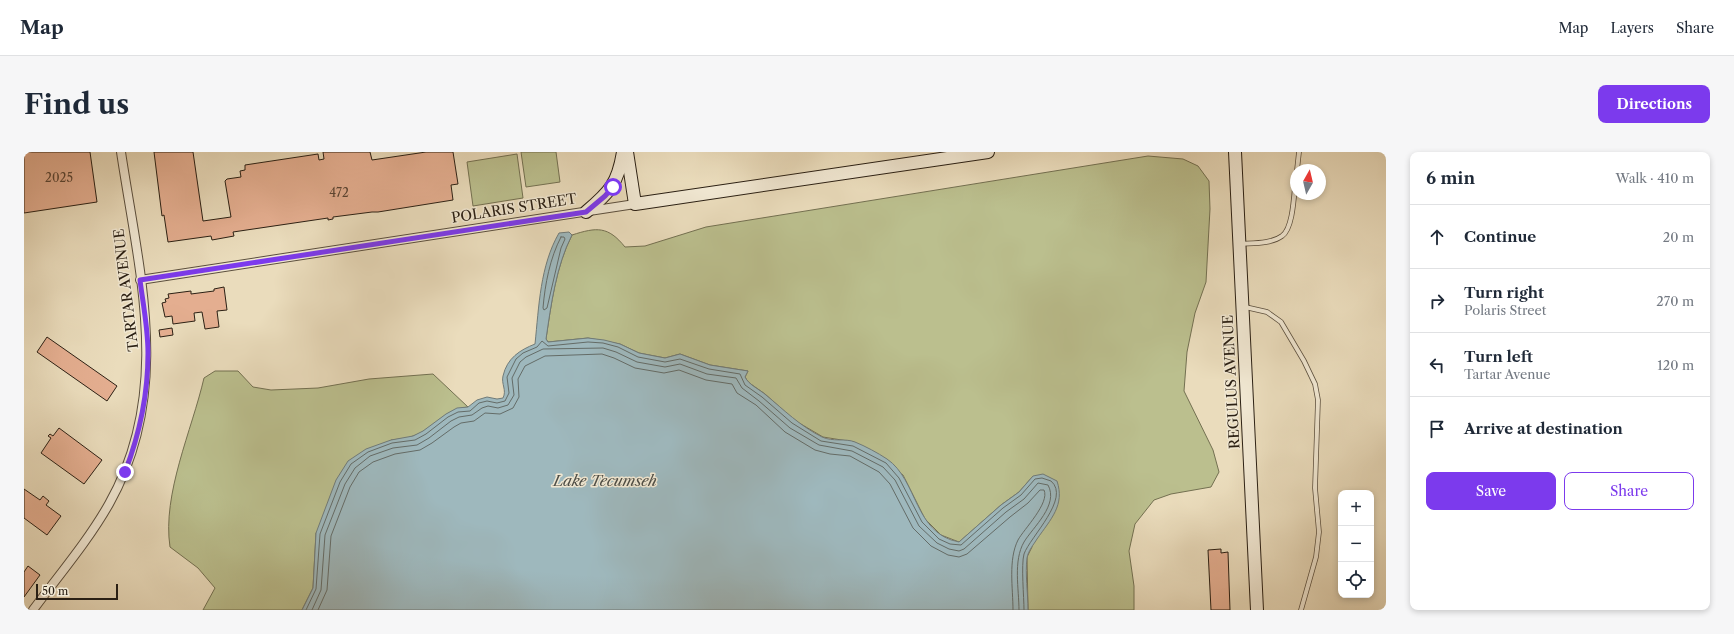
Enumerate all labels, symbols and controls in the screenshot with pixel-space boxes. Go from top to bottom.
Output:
text: Map [20,16,64,39]
text: Map [1558,19,1588,37]
text: Layers [1610,19,1654,37]
text: Share [1676,19,1714,37]
button: Directions [1598,85,1710,123]
text: Find us [24,87,129,121]
north arrow [1290,164,1326,200]
text: 6 min [1426,168,1475,188]
house number: 2025 [45,170,73,185]
text: Walk · 410 m [1616,170,1694,186]
route start [604,178,622,196]
house number: 472 [329,185,349,200]
street label: POLARIS STREET [450,189,579,227]
icon: ahead [1426,226,1448,248]
text: Continue [1464,227,1536,246]
street label: TARTAR AVENUE [110,228,142,352]
text: 20 m [1663,229,1694,245]
text: Turn right [1464,283,1544,302]
icon: right [1426,290,1448,312]
text: 270 m [1656,293,1694,309]
text: Polaris Street [1464,302,1546,318]
street label: REGULUS AVENUE [1218,314,1244,450]
text: Turn left [1464,347,1533,366]
icon: left [1426,354,1448,376]
text: 120 m [1657,357,1694,373]
text: Tartar Avenue [1464,366,1551,382]
icon: arrive [1426,418,1448,440]
text: Arrive at destination [1464,419,1623,438]
route end [116,463,134,481]
water label: Lake Tecumseh [552,471,657,490]
button: Save [1426,472,1556,510]
button: Share [1564,472,1694,510]
map controls [1338,490,1374,598]
button: + [1338,490,1374,526]
button: − [1338,526,1374,562]
button: locate [1338,562,1374,598]
scale bar [36,582,118,601]
text: 50 m [42,584,68,598]

